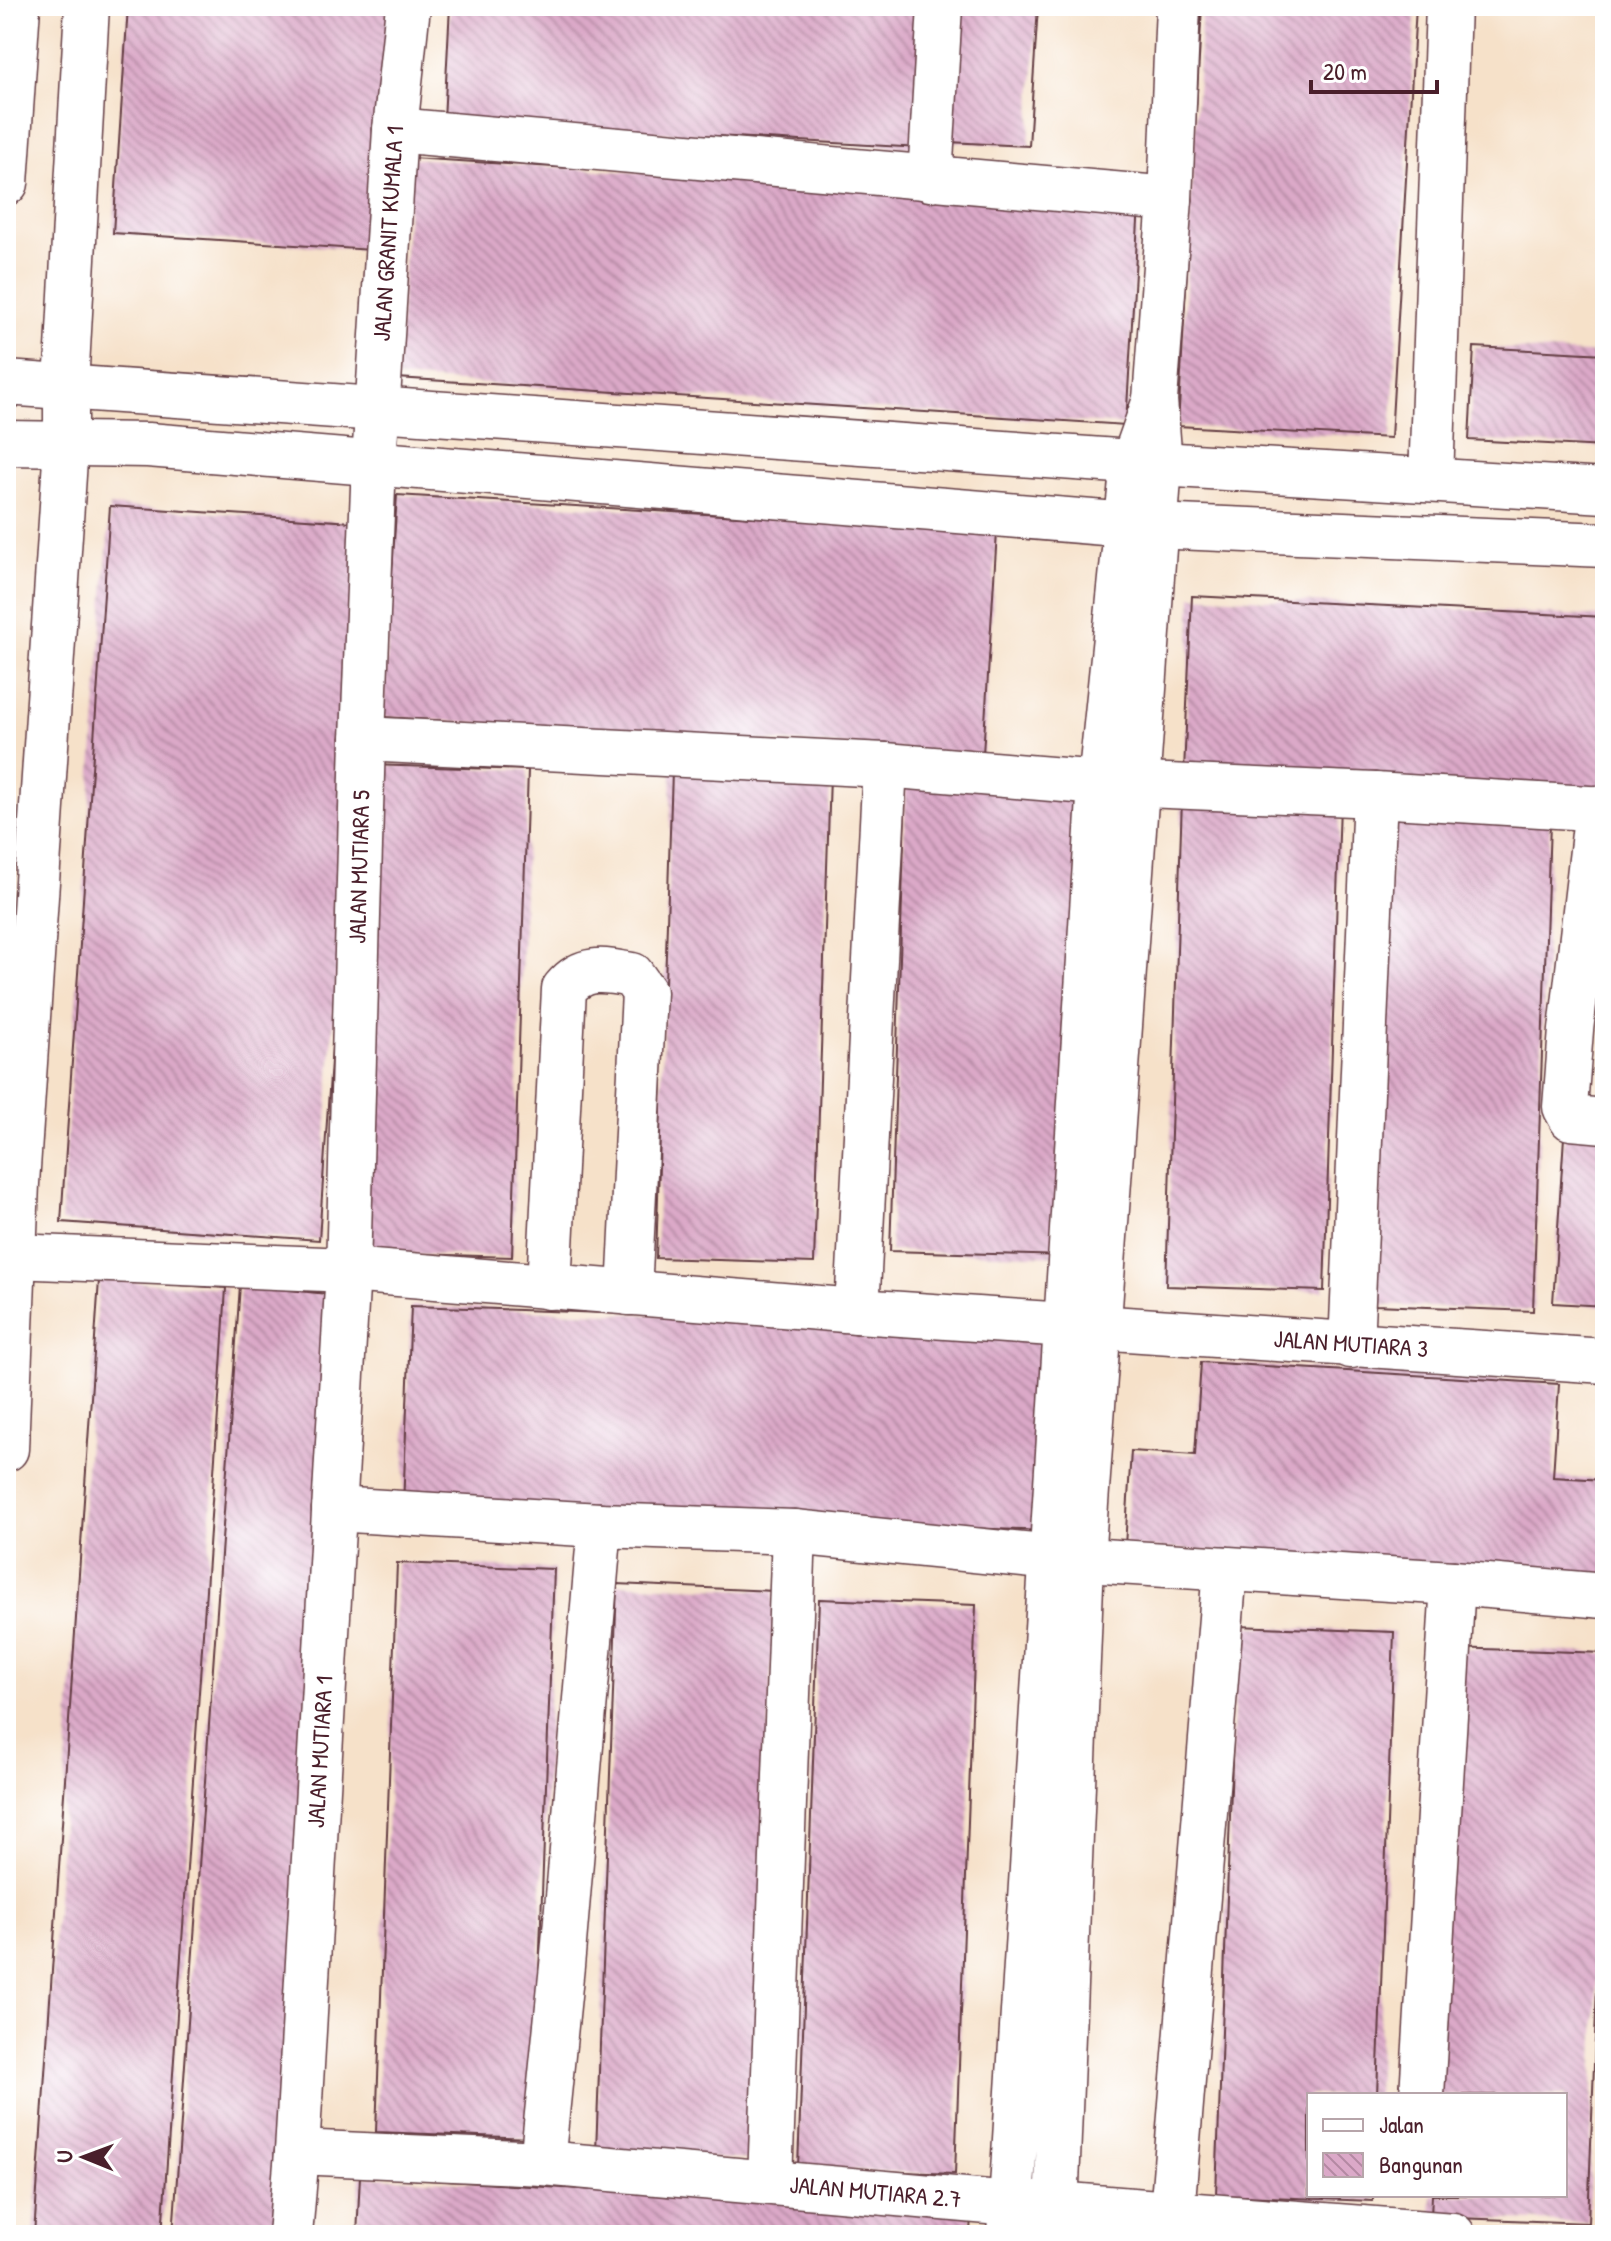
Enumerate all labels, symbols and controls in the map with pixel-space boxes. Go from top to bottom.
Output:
scale bar [1311,44,1437,94]
text: 20 m [1323,55,1367,87]
street label: JALAN GRANIT KUMALA 1 [365,125,410,342]
street label: JALAN MUTIARA 5 [340,789,377,944]
street label: JALAN MUTIARA 3 [1273,1322,1429,1364]
street label: JALAN MUTIARA 1 [299,1675,340,1829]
legend [1307,2093,1567,2197]
text: Jalan [1379,2108,1424,2140]
north arrow [44,2117,124,2197]
text: Bangunan [1379,2148,1463,2180]
text: U [49,2150,79,2163]
street label: JALAN MUTIARA 2.7 [788,2168,963,2215]

